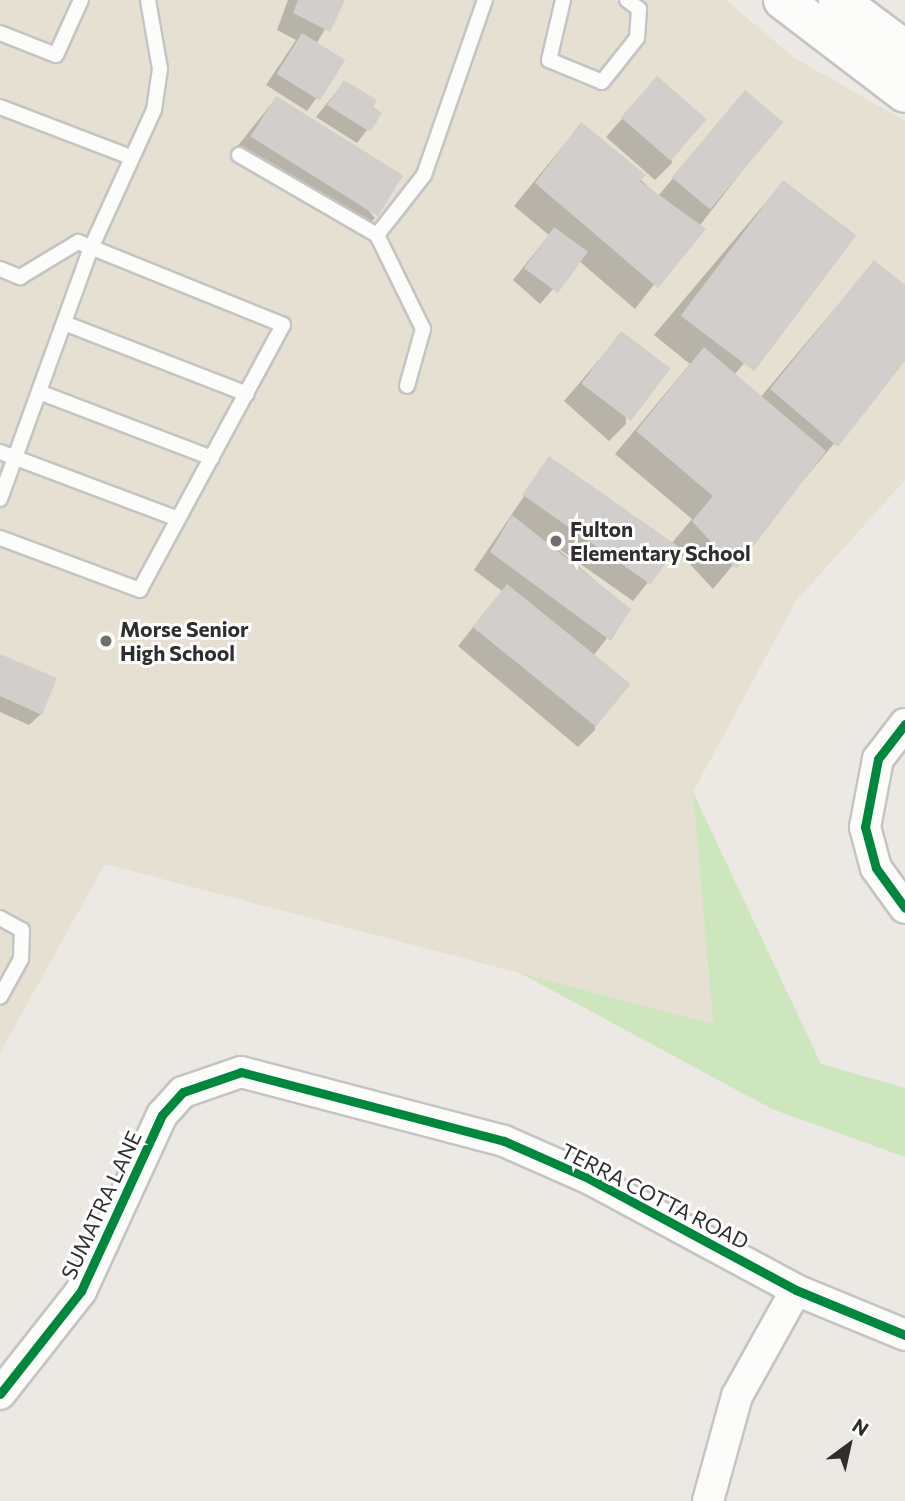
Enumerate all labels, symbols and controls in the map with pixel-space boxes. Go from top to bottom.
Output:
place label: Fulton Elementary School [570,516,751,566]
marker: Fulton Elementary School [548,533,564,549]
place label: Morse Senior High School [120,616,249,666]
marker: Morse Senior High School [98,633,114,649]
street label: SUMATRA LANE [56,1127,146,1283]
street label: TERRA COTTA ROAD [557,1138,753,1254]
north arrow [814,1410,884,1480]
text: N [848,1413,873,1440]

